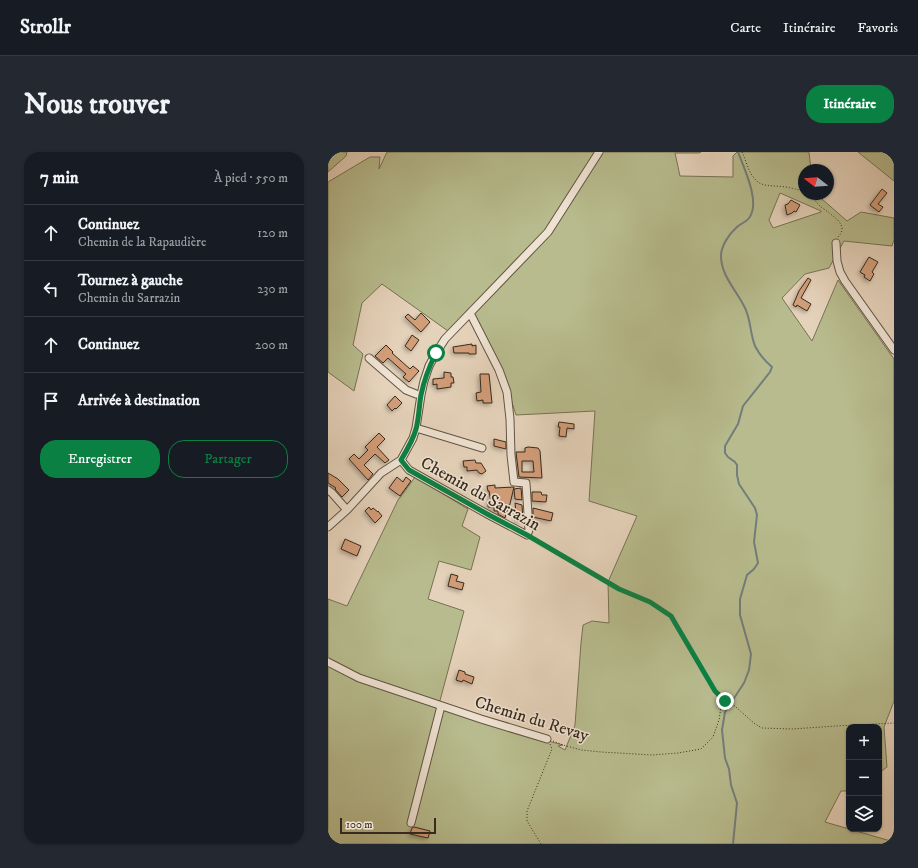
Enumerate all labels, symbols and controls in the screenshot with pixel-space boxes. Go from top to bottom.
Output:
text: Strollr [20,16,71,39]
text: Carte [730,19,761,37]
text: Itinéraire [783,19,836,37]
text: Favoris [858,19,898,37]
button: Itinéraire [806,85,894,123]
text: Nous trouver [24,87,170,122]
north arrow [798,164,834,200]
text: 7 min [40,167,79,189]
text: À pied · 550 m [214,170,288,186]
text: Continuez [78,215,139,234]
icon: ahead [40,222,62,244]
text: 120 m [257,225,288,241]
text: Chemin de la Rapaudière [78,234,206,250]
text: Tournez à gauche [78,271,183,290]
icon: left [40,278,62,300]
text: 230 m [257,281,288,297]
text: Chemin du Sarrazin [78,290,180,306]
icon: ahead [40,334,62,356]
text: Continuez [78,335,139,354]
text: 200 m [255,337,288,353]
route start [427,344,445,362]
icon: arrive [40,390,62,412]
text: Arrivée à destination [78,391,200,410]
button: Enregistrer [40,440,160,478]
button: Partager [168,440,288,478]
street label: Chemin du Sarrazin [417,452,544,536]
street label: Chemin du Revay [472,691,592,747]
route end [716,692,734,710]
map controls [846,724,882,832]
button: + [846,724,882,760]
button: − [846,760,882,796]
button: layers [846,796,882,832]
scale bar [340,816,436,835]
text: 100 m [346,818,372,832]

